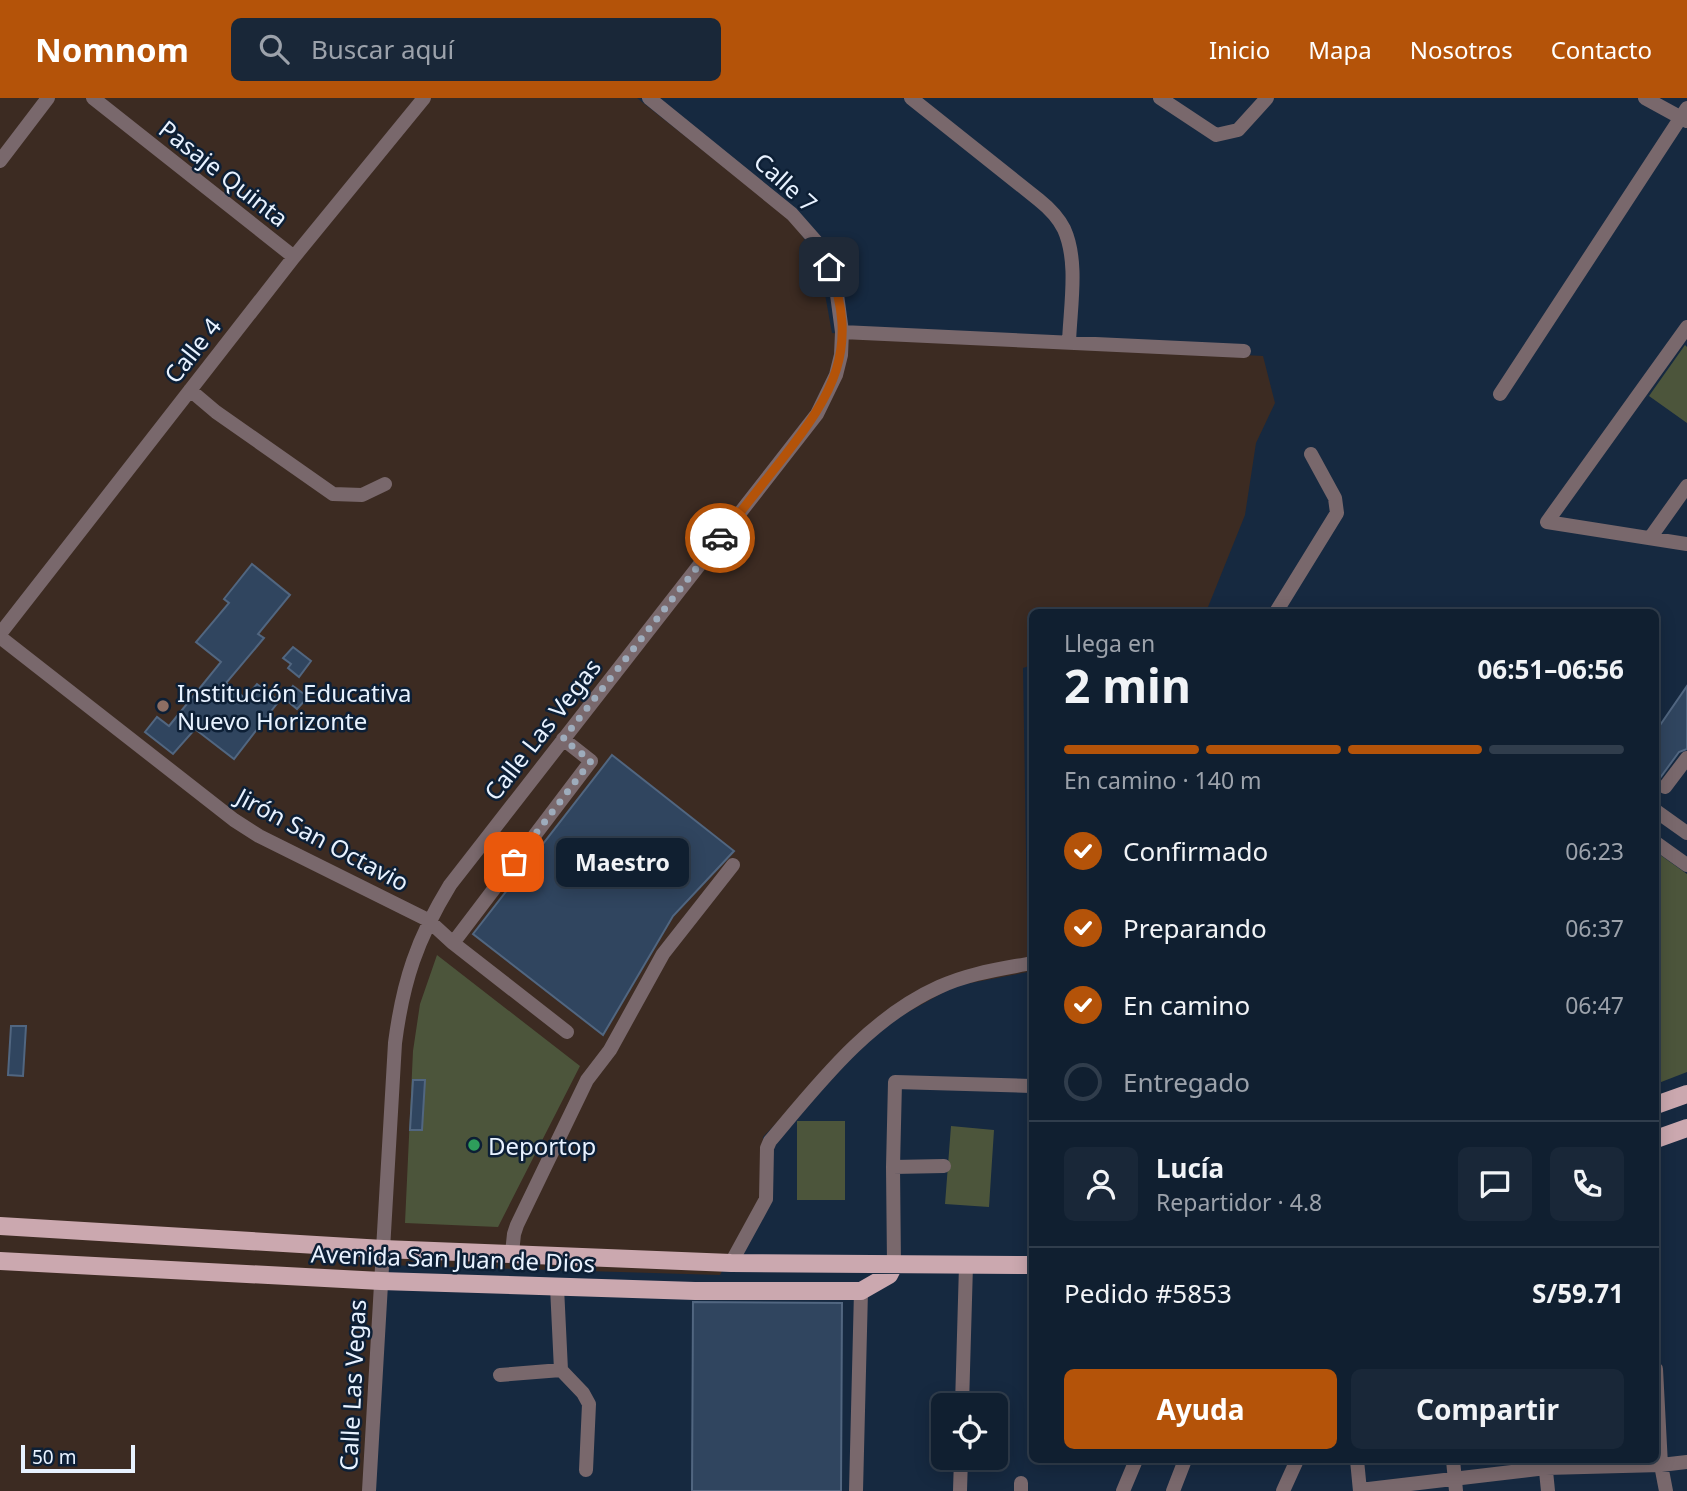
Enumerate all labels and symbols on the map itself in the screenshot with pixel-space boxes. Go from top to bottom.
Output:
street label: Pasaje Quinta [153,112,295,234]
street label: Calle 7 [747,145,825,219]
pin [799,237,859,297]
street label: Calle 4 [156,310,228,390]
courier [685,503,755,573]
street label: Calle Las Vegas [476,651,608,807]
place label: Institución Educativa Nuevo Horizonte [177,676,412,737]
marker: Institución Educativa Nuevo Horizonte [155,698,171,714]
street label: Jirón San Octavio [229,779,415,898]
pin [484,832,544,892]
callout: Maestro [556,838,689,886]
place label: Deportop [488,1129,596,1162]
marker: Deportop [466,1137,482,1153]
street label: Avenida San Juan de Dios [310,1237,596,1279]
street label: Calle Las Vegas [331,1298,373,1472]
scale bar [21,1442,135,1474]

